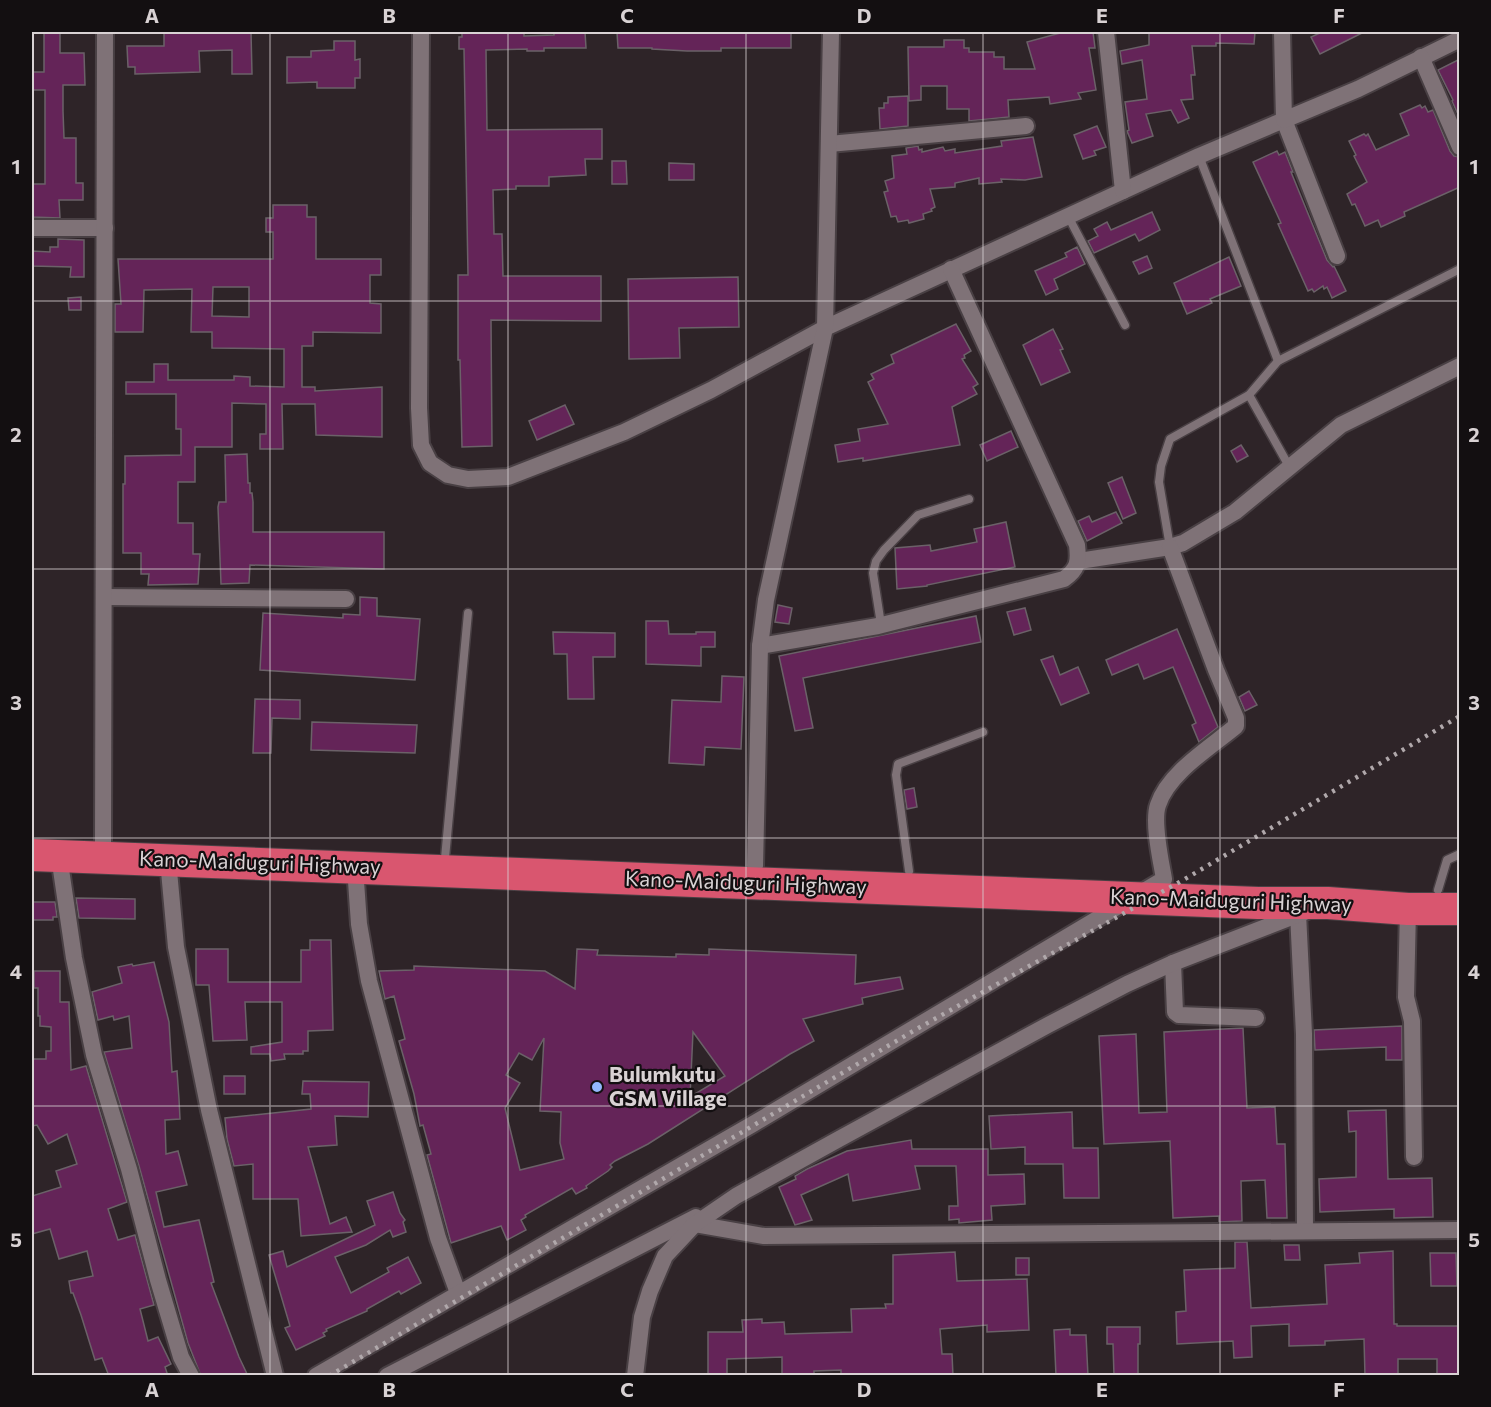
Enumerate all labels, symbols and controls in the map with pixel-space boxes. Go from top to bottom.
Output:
text: A [145,3,159,27]
text: B [382,3,396,27]
text: C [620,3,634,27]
text: D [857,3,871,27]
text: E [1096,3,1108,27]
text: F [1333,3,1345,27]
text: 1 [11,154,21,178]
text: 1 [1469,154,1479,178]
text: 2 [10,422,22,446]
text: 2 [1468,422,1480,446]
text: 3 [10,690,22,714]
text: 3 [1468,690,1480,714]
street label: Kano-Maiduguri Highway [139,845,382,878]
street label: Kano-Maiduguri Highway [625,865,868,898]
street label: Kano-Maiduguri Highway [1110,883,1353,916]
text: 4 [10,959,22,983]
text: 4 [1468,959,1480,983]
place label: Bulumkutu GSM Village [609,1061,727,1110]
marker: Bulumkutu GSM Village [590,1080,604,1094]
text: 5 [10,1227,22,1251]
text: 5 [1468,1227,1480,1251]
text: A [145,1377,159,1401]
text: B [382,1377,396,1401]
text: C [620,1377,634,1401]
text: D [857,1377,871,1401]
text: E [1096,1377,1108,1401]
text: F [1333,1377,1345,1401]

